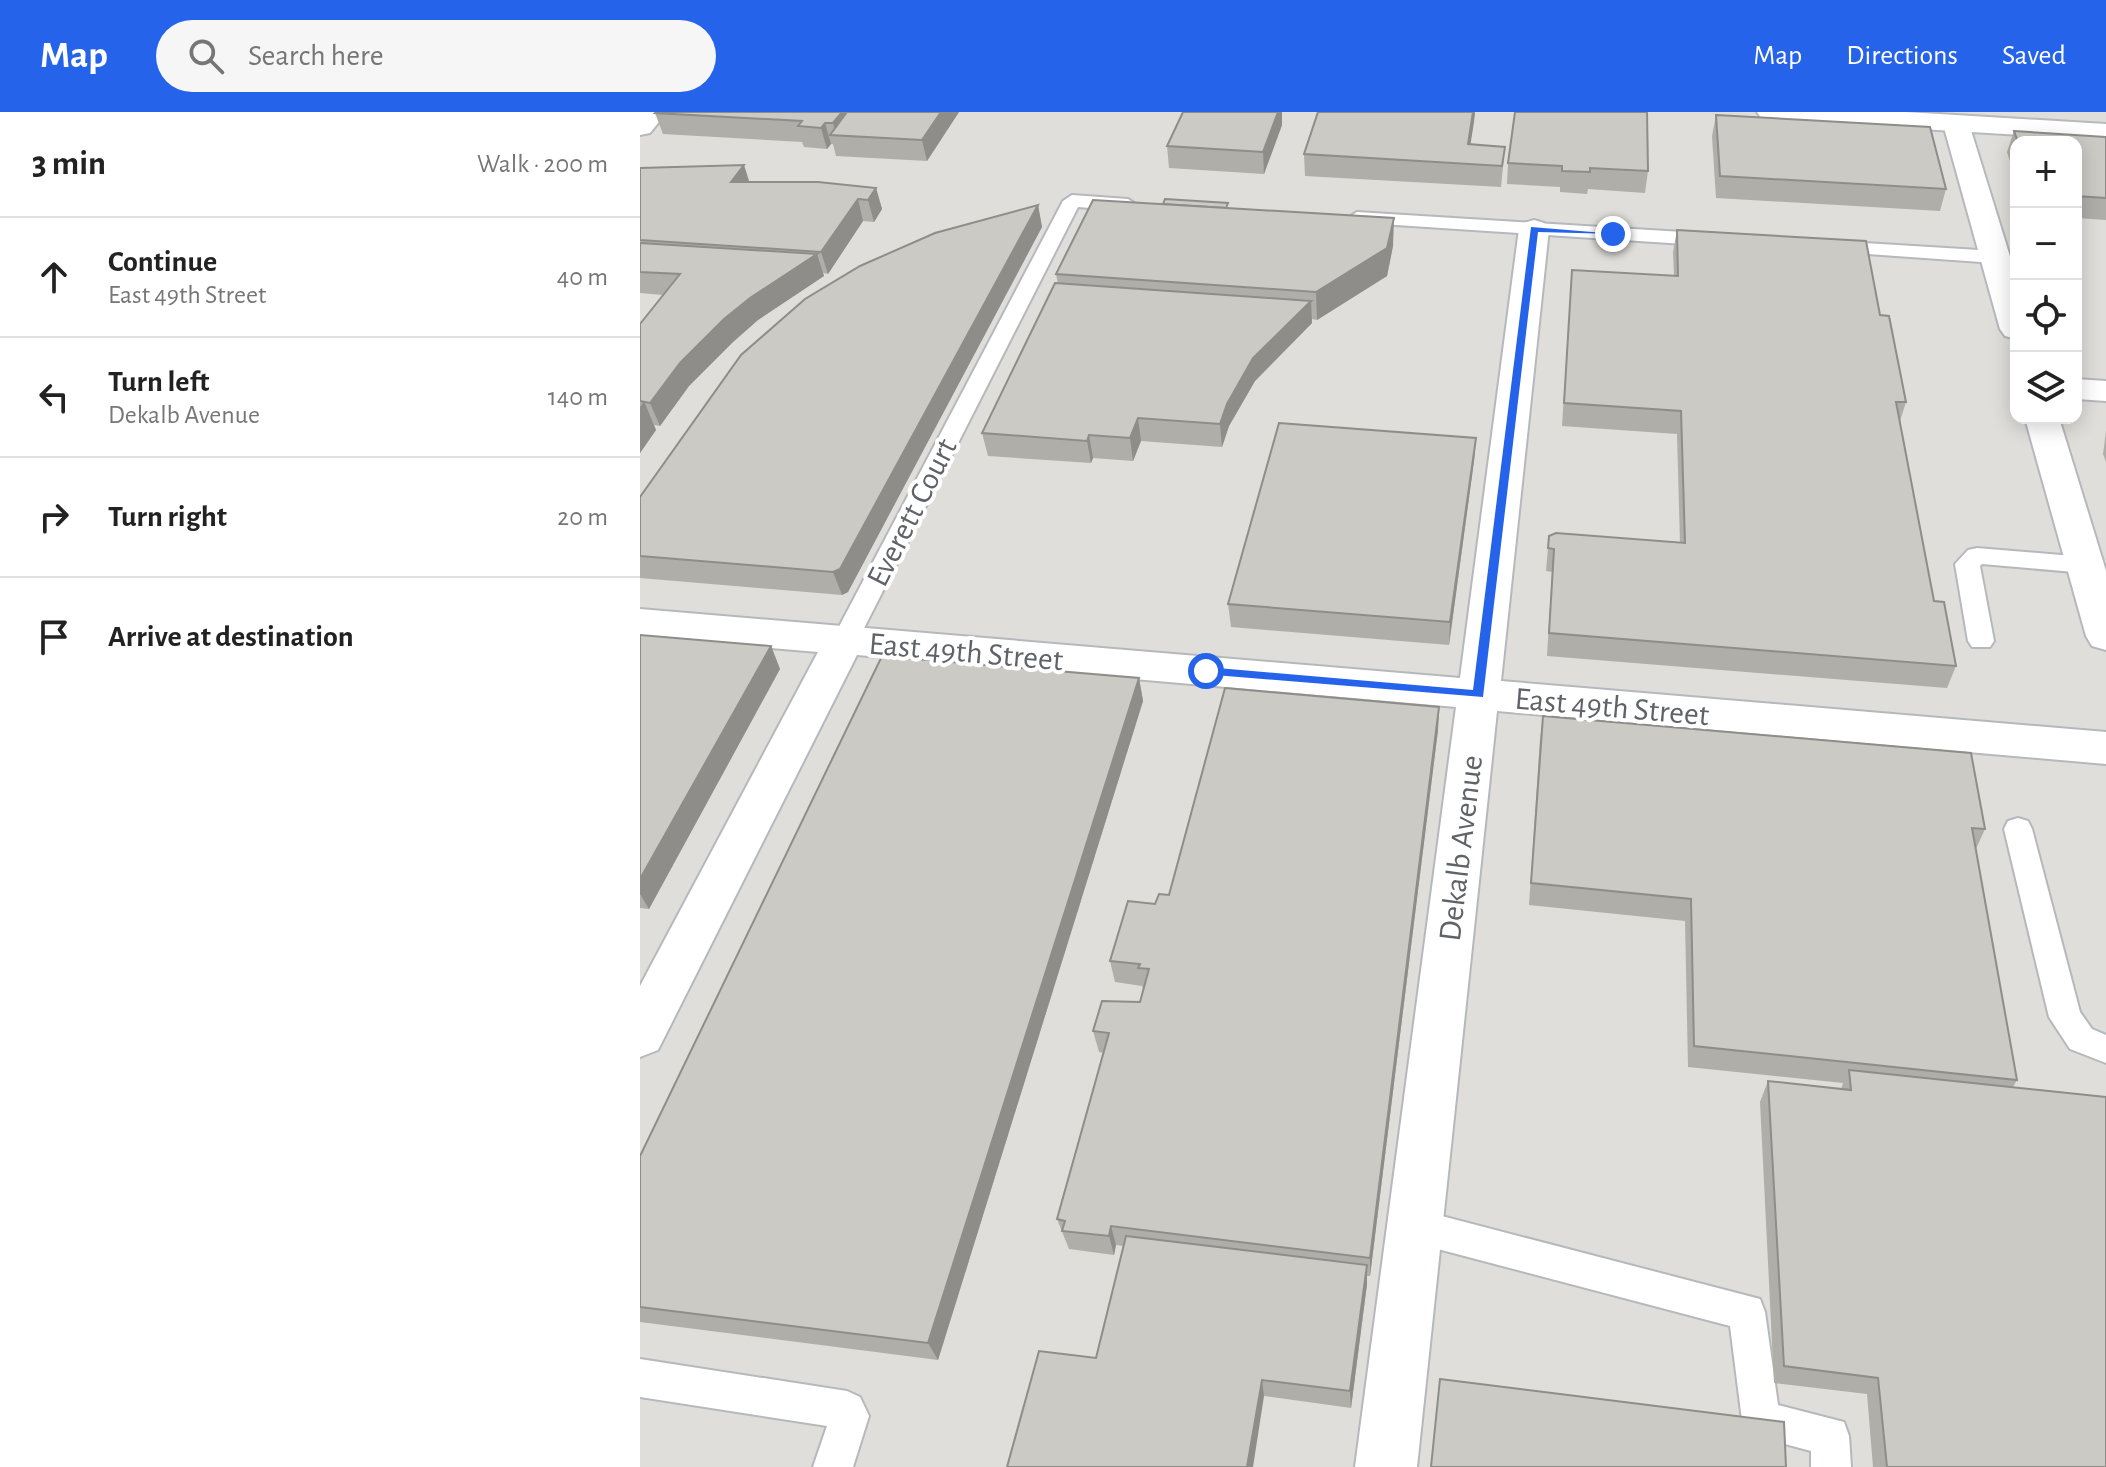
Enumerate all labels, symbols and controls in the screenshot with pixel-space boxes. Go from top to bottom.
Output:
search box [156,20,716,92]
icon: search [184,34,228,78]
text: Map [40,37,108,75]
text: Search here [248,41,384,71]
text: Map [1753,42,1802,70]
text: Directions [1846,42,1958,70]
text: Saved [2002,42,2066,70]
map controls [2010,136,2082,424]
button: + [2010,136,2082,208]
text: 3 min [32,147,106,181]
text: Walk · 200 m [477,151,608,177]
button: − [2010,208,2082,280]
route end [1595,216,1631,252]
text: Continue [108,247,217,277]
icon: ahead [32,255,76,299]
text: 40 m [557,264,608,290]
button: locate [2010,280,2082,352]
text: East 49th Street [108,282,266,308]
button: layers [2010,352,2082,424]
text: Turn left [108,367,209,397]
icon: left [32,375,76,419]
text: 140 m [548,384,608,410]
text: Dekalb Avenue [108,402,260,428]
street label: Everett Court [861,433,963,592]
icon: right [32,495,76,539]
text: Turn right [108,502,227,532]
text: 20 m [557,504,608,530]
icon: arrive [32,615,76,659]
text: Arrive at destination [108,622,354,652]
street label: East 49th Street [867,628,1064,676]
route start [1188,653,1224,689]
street label: East 49th Street [1513,683,1710,731]
street label: Dekalb Avenue [1434,753,1488,943]

